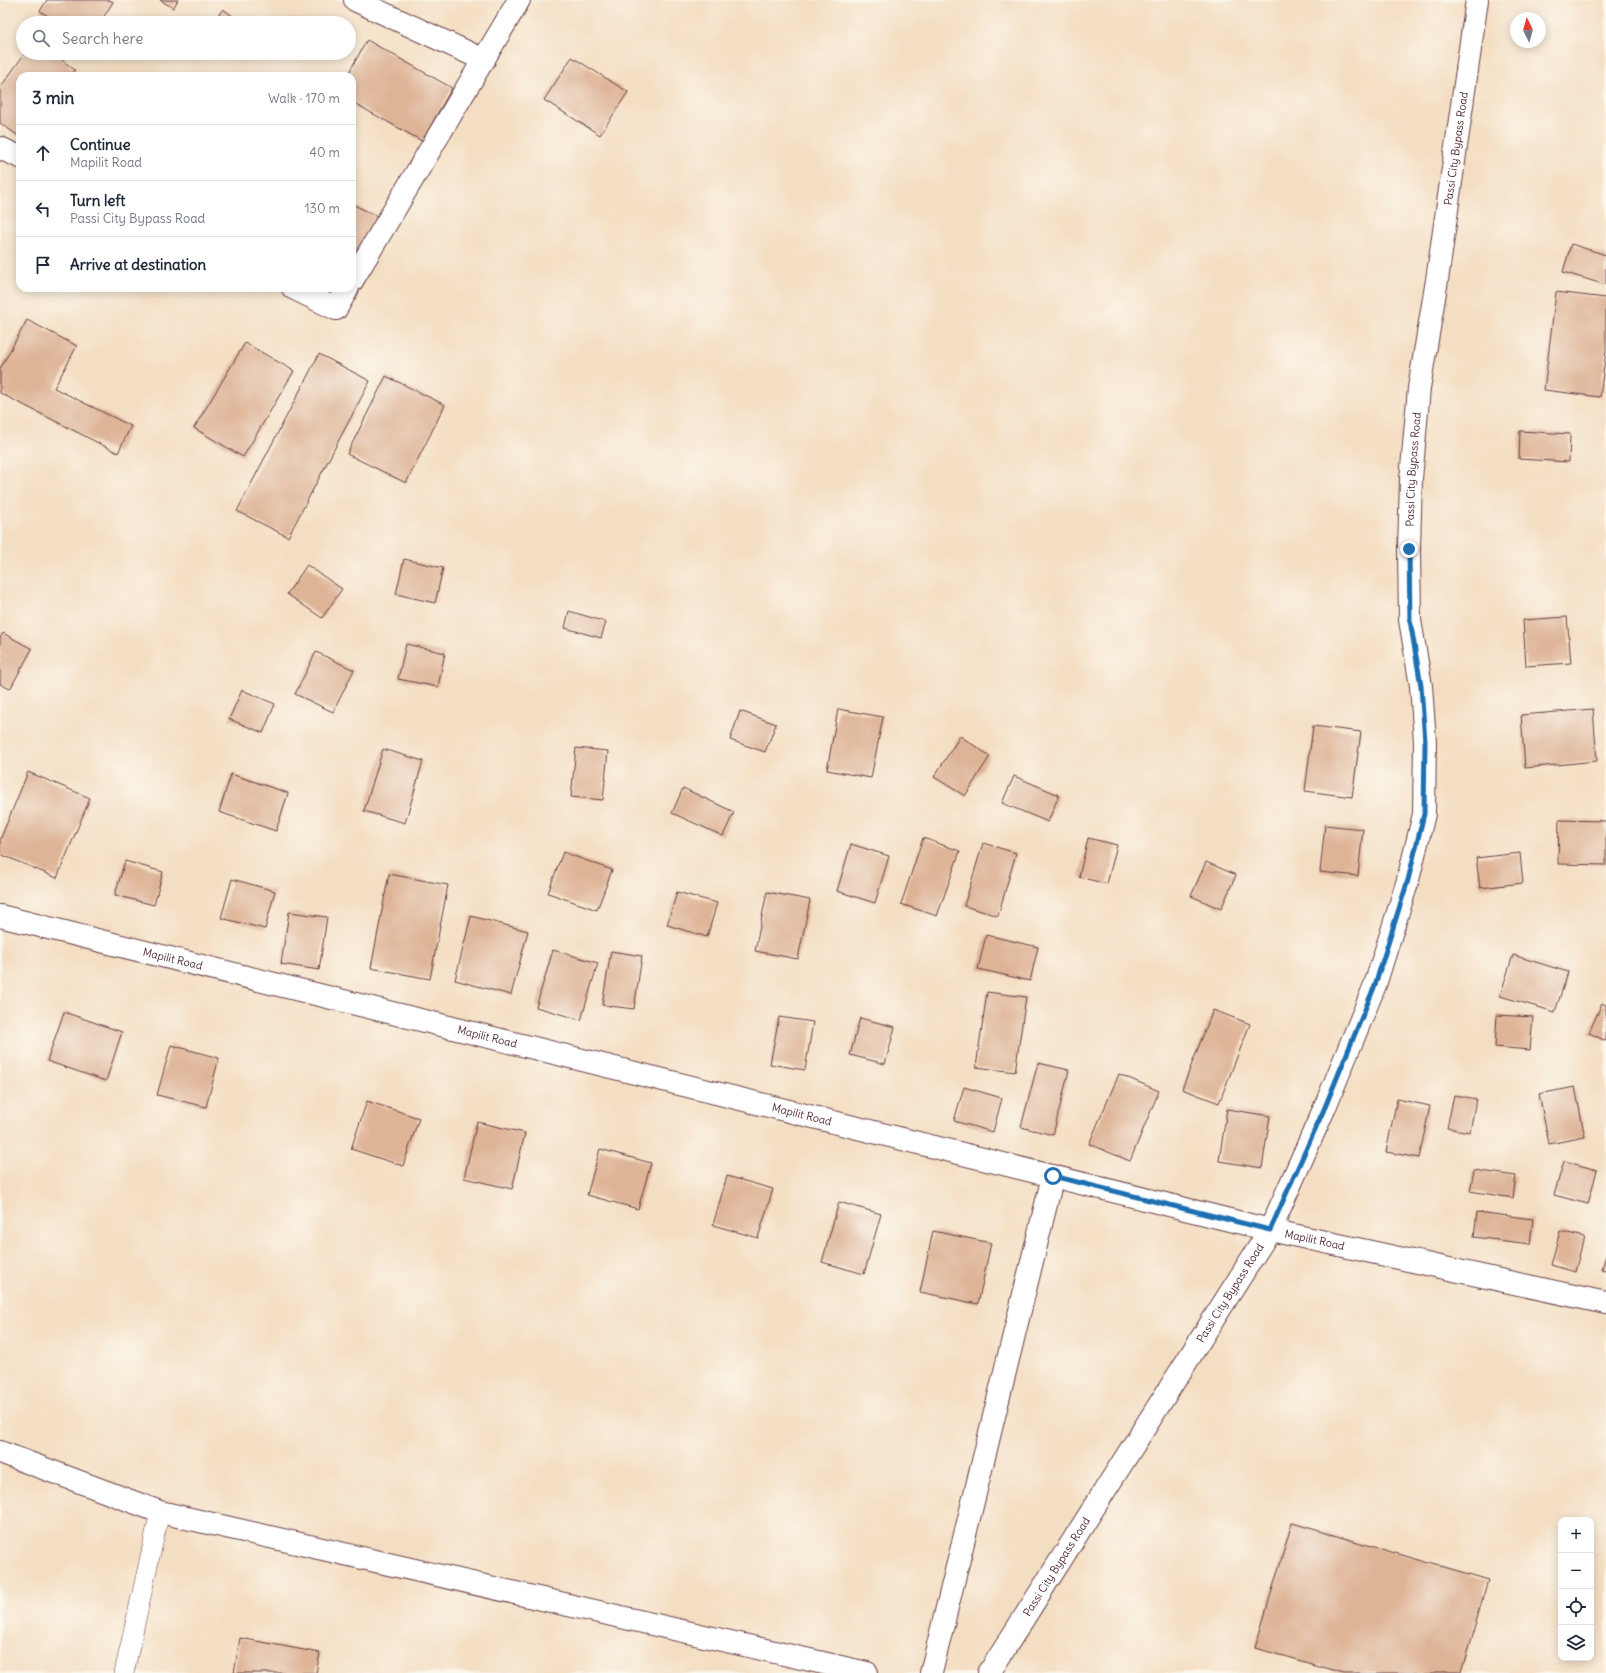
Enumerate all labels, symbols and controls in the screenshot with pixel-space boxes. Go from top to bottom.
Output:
north arrow [1510,12,1546,48]
search box [16,16,356,60]
icon: search [30,27,52,49]
text: Search here [62,29,143,48]
text: 3 min [32,87,74,109]
text: Walk · 170 m [268,90,340,107]
street label: Passi City Bypass Road [1441,90,1471,206]
text: Continue [70,135,131,154]
icon: ahead [32,142,54,164]
text: 40 m [309,144,340,161]
text: Mapilit Road [70,154,142,171]
text: Turn left [70,191,125,210]
icon: left [32,198,54,220]
text: 130 m [304,200,340,217]
text: Passi City Bypass Road [70,210,205,227]
icon: arrive [32,254,54,276]
text: Arrive at destination [70,255,206,274]
street label: Passi City Bypass Road [1403,411,1424,527]
route end [1400,540,1418,558]
street label: Mapilit Road [142,945,205,973]
street label: Mapilit Road [456,1022,519,1051]
street label: Mapilit Road [771,1100,834,1128]
route start [1044,1167,1062,1185]
street label: Mapilit Road [1283,1226,1347,1253]
street label: Passi City Bypass Road [1193,1240,1267,1345]
street label: Passi City Bypass Road [1020,1514,1093,1619]
map controls [1558,1517,1594,1661]
button: + [1558,1517,1594,1553]
button: − [1558,1553,1594,1589]
button: locate [1558,1589,1594,1625]
button: layers [1558,1625,1594,1661]

